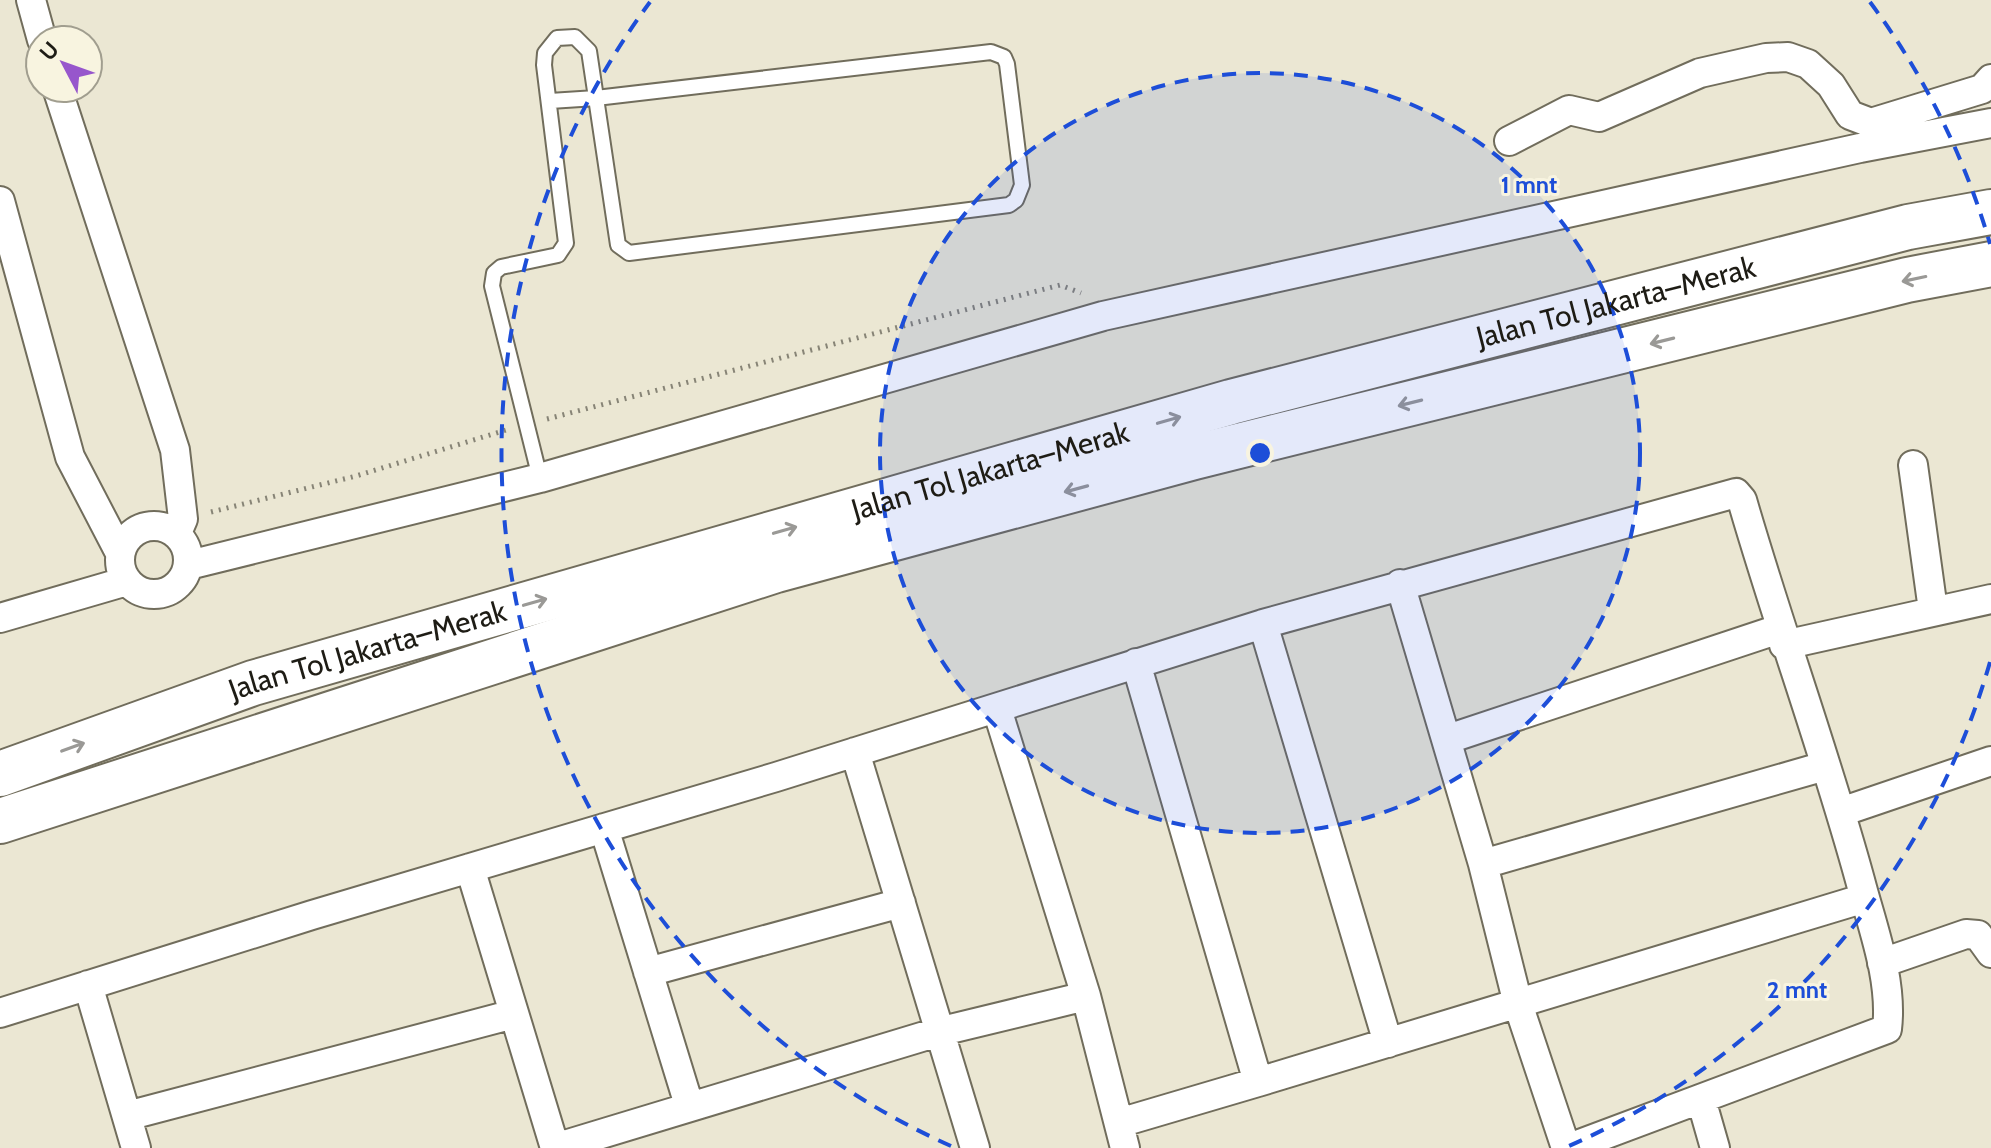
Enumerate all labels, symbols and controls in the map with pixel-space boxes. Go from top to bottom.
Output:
north arrow [24,24,104,104]
text: U [34,36,65,66]
text: 1 mnt [1501,170,1557,199]
street label: Jalan Tol Jakarta–Merak [1471,248,1760,356]
one-way arrow [1902,272,1928,287]
one-way arrow [1650,334,1675,349]
one-way arrow [1397,397,1423,412]
one-way arrow [1156,412,1182,427]
street label: Jalan Tol Jakarta–Merak [846,413,1134,528]
centre of rings [1246,439,1274,467]
one-way arrow [1064,482,1090,497]
one-way arrow [771,522,797,537]
street label: Jalan Tol Jakarta–Merak [223,592,511,709]
one-way arrow [521,594,547,609]
one-way arrow [60,739,85,753]
text: 2 mnt [1767,975,1827,1004]

